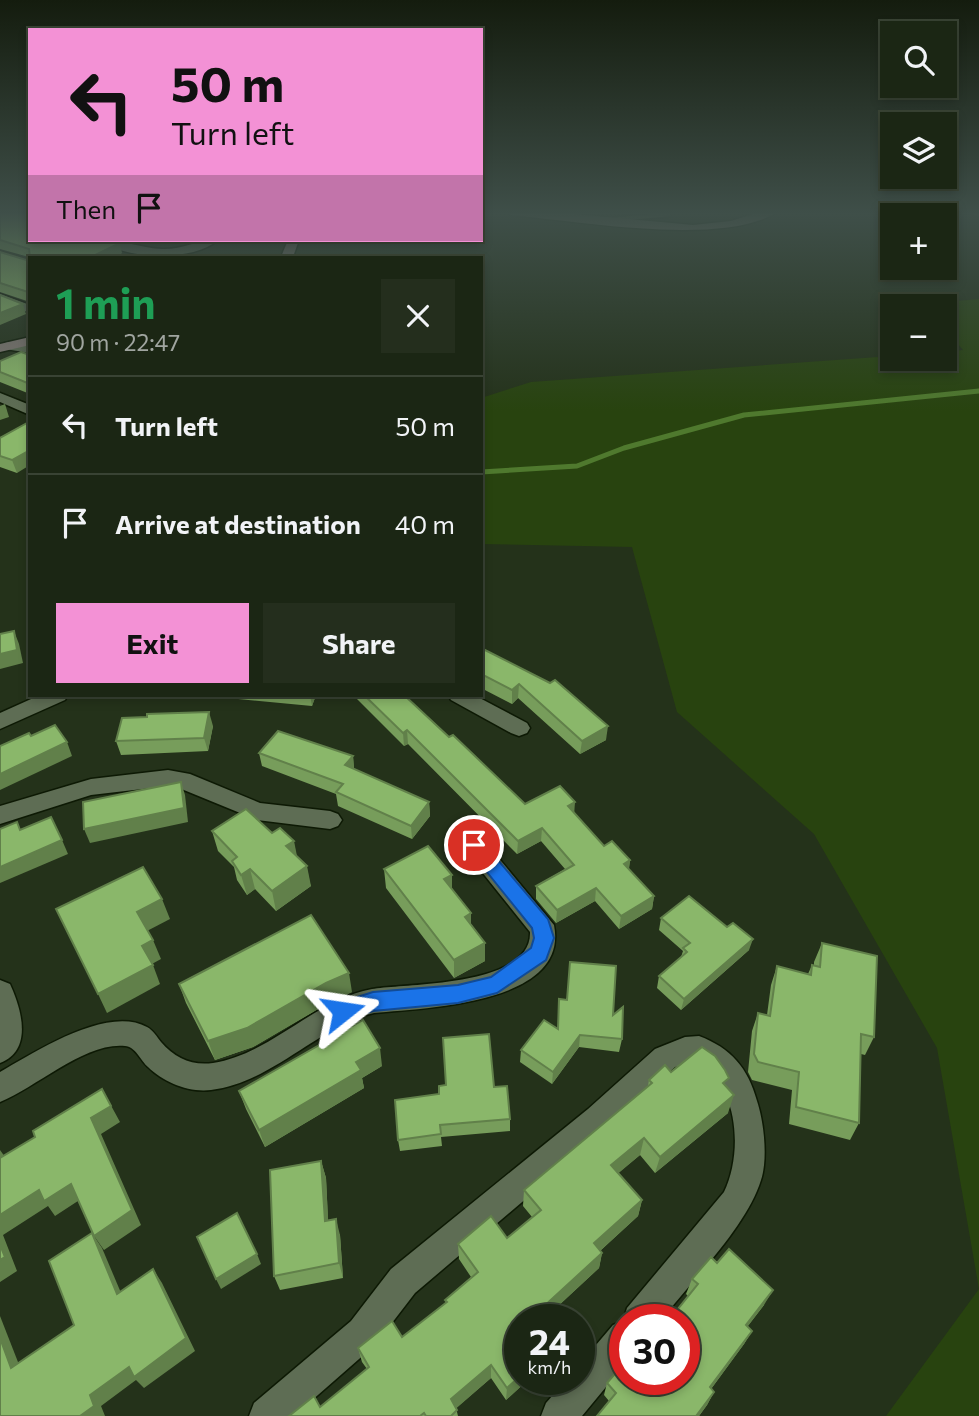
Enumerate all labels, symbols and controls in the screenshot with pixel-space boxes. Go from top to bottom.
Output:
map controls [880,21,957,371]
button: search [880,21,957,98]
text: 50 m [171,52,284,112]
icon: left [56,56,147,147]
text: Turn left [171,112,295,152]
button: layers [880,112,957,189]
icon: arrive [130,189,168,227]
text: Then [56,193,116,224]
button: + [880,203,957,280]
text: 1 min [56,276,156,328]
button: close [381,279,455,353]
button: − [880,294,957,371]
text: 90 m · 22:47 [56,328,180,356]
icon: left [56,406,94,444]
text: Turn left [115,410,218,441]
text: 50 m [395,410,455,441]
icon: arrive [56,504,94,542]
text: Arrive at destination [115,508,361,539]
text: 40 m [395,508,455,539]
button: Exit [56,603,249,683]
button: Share [263,603,455,683]
pin [444,815,504,875]
icon: arrive [455,826,493,864]
position arrow [306,974,380,1048]
speed limit sign: 30 [609,1304,700,1395]
text: 24 [529,1319,570,1362]
text: km/h [528,1356,571,1378]

